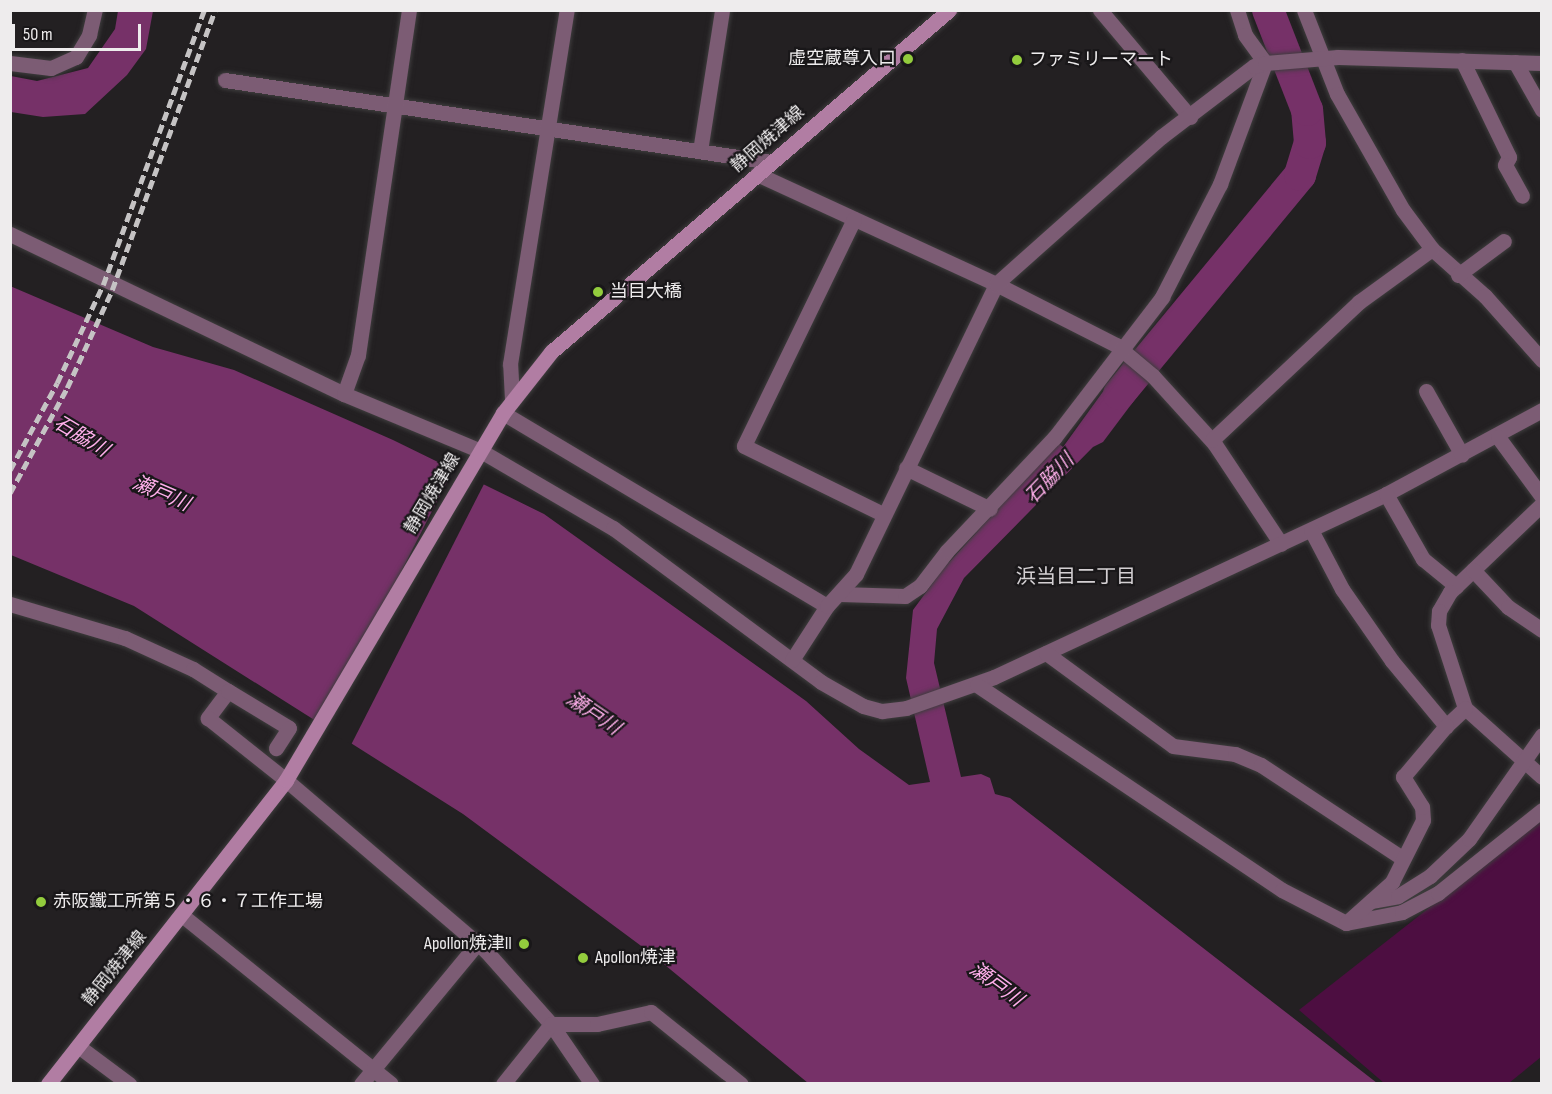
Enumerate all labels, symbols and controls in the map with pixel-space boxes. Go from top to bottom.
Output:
scale bar [15,12,144,50]
text: 50 m [23,24,53,45]
place label: 虚空蔵尊入口 [788,48,896,70]
place label: ファミリーマート [1029,49,1173,71]
marker: 虚空蔵尊入口 [901,52,915,66]
marker: ファミリーマート [1010,53,1024,67]
street label: 静岡焼津線 [727,102,809,178]
place label: 当目大橋 [610,281,682,303]
marker: 当目大橋 [591,285,605,299]
water label: 石脇川 [49,411,113,463]
water label: 石脇川 [1021,449,1079,509]
street label: 静岡焼津線 [401,450,465,538]
water label: 瀬戸川 [129,471,193,517]
district label: 浜当目二丁目 [1016,565,1136,589]
water label: 瀬戸川 [561,687,625,741]
place label: 赤阪鐵工所第５・６・７工作工場 [53,891,323,913]
marker: 赤阪鐵工所第５・６・７工作工場 [34,895,48,909]
street label: 静岡焼津線 [78,927,152,1011]
place label: Apollon焼津II [424,933,512,955]
marker: Apollon焼津II [517,937,531,951]
place label: Apollon焼津 [595,947,676,969]
marker: Apollon焼津 [576,951,590,965]
water label: 瀬戸川 [965,958,1027,1012]

